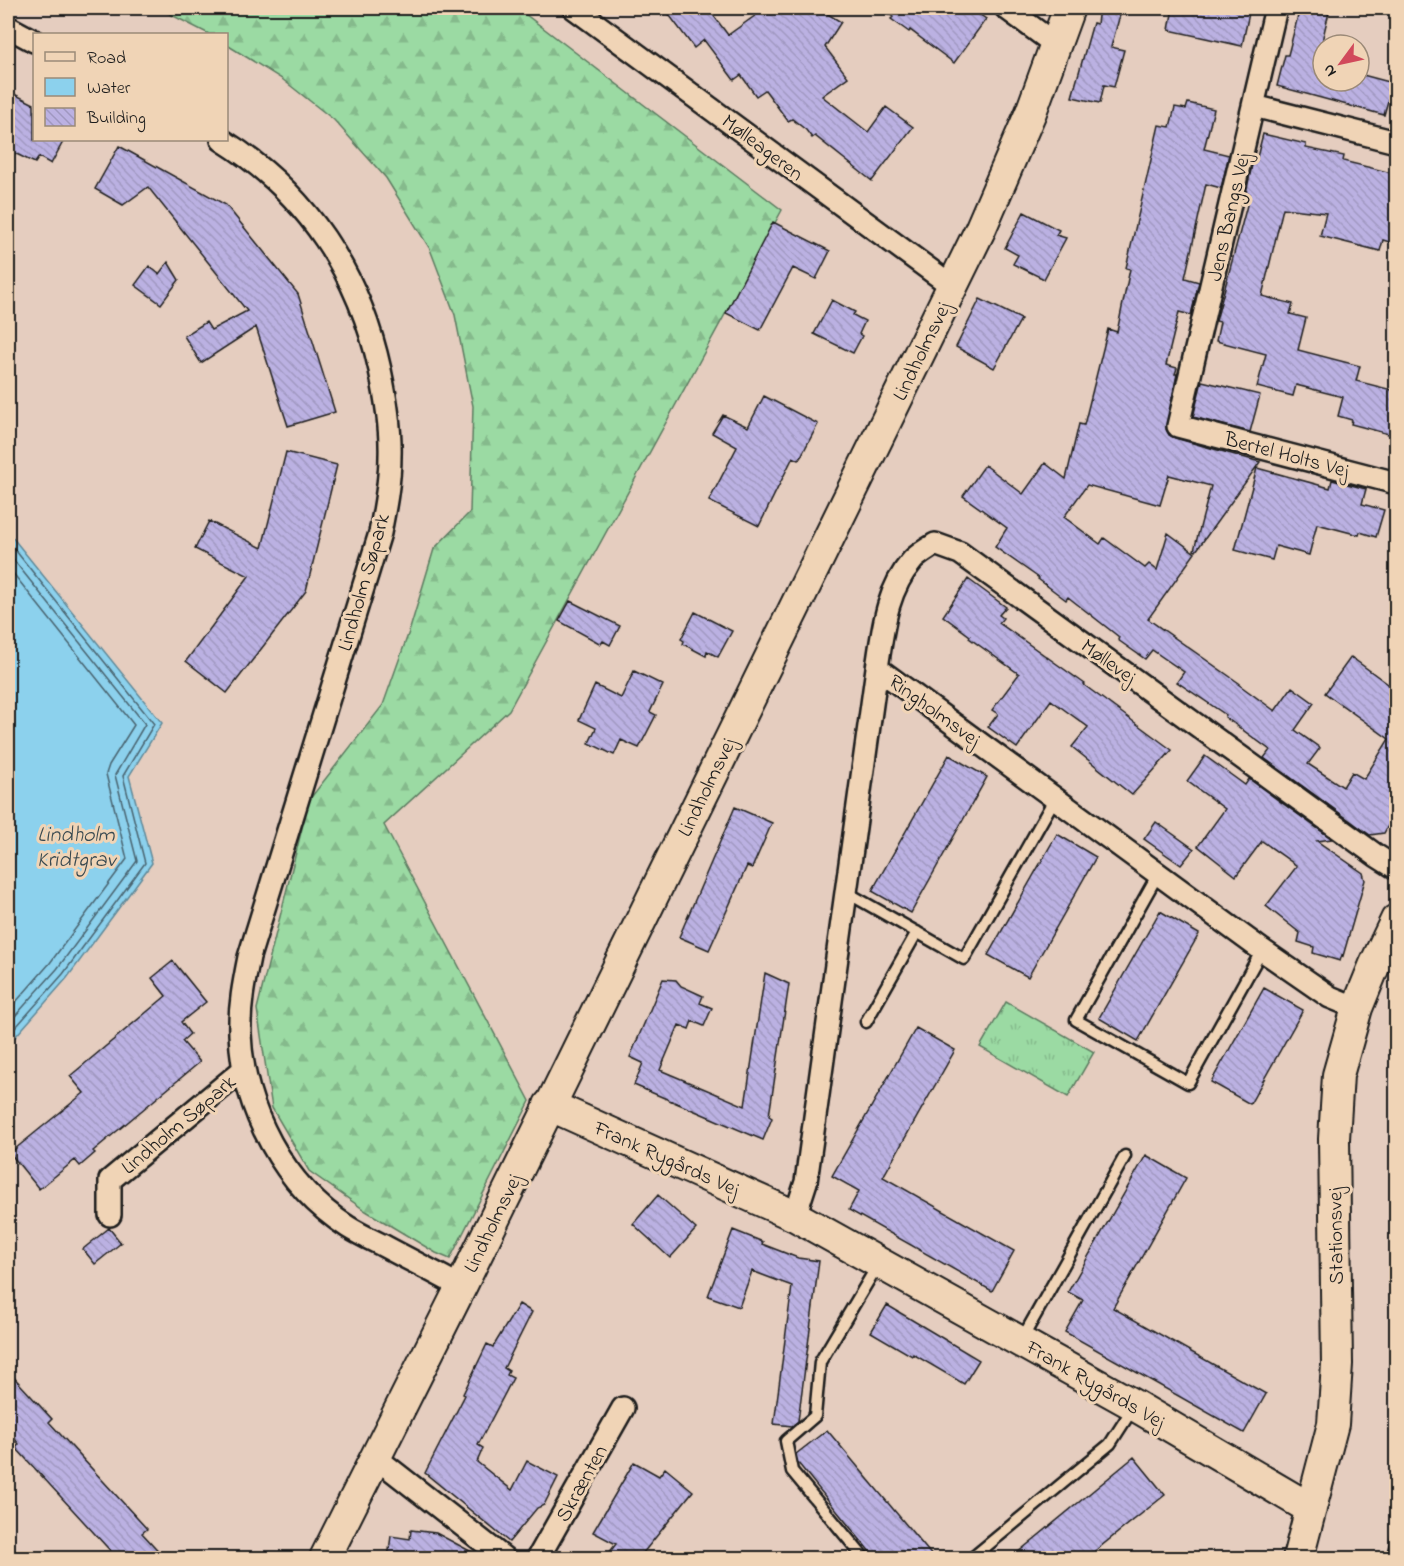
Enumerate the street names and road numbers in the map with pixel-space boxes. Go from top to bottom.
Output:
street label: Mølleageren [713,108,809,191]
street label: Jens Bangs Vej [1201,150,1261,285]
street label: Lindholmsvej [886,297,960,406]
street label: Bertel Holts Vej [1220,425,1353,487]
street label: Lindholm Søpark [331,509,399,655]
street label: Møllevej [1074,632,1142,693]
street label: Ringholmsvej [880,668,987,757]
street label: Lindholmsvej [671,733,745,842]
street label: Lindholm Søpark [115,1068,244,1183]
street label: Frank Rygårds Vej [587,1114,744,1207]
street label: Lindholmsvej [457,1169,531,1278]
street label: Stationsvej [1321,1186,1353,1285]
street label: Frank Rygårds Vej [1018,1333,1171,1440]
street label: Skrænten [549,1440,616,1528]

